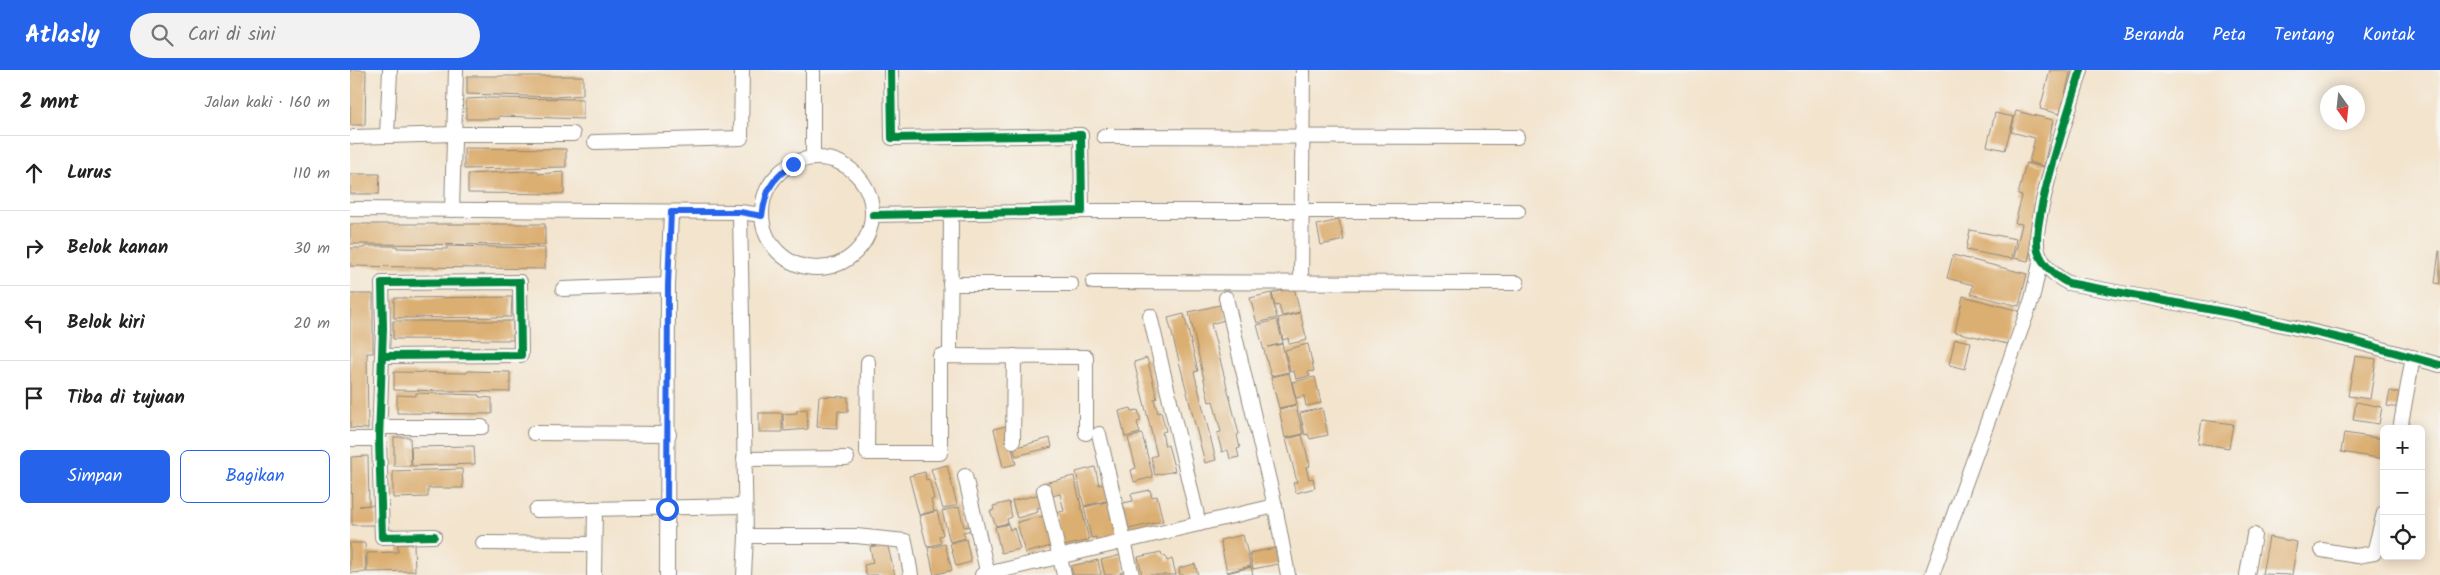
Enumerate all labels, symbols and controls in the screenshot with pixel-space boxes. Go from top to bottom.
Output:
search box [130,13,480,58]
text: Atlasly [25,16,100,55]
text: Cari di sini [188,20,275,50]
icon: search [148,21,176,49]
text: Beranda [2124,21,2185,50]
text: Peta [2213,21,2246,50]
text: Tentang [2274,21,2335,50]
text: Kontak [2363,21,2415,50]
north arrow [2320,85,2365,130]
text: 2 mnt [20,86,79,119]
text: Jalan kaki · 160 m [205,90,330,115]
route end [782,153,805,176]
text: Lurus [67,158,112,188]
icon: ahead [20,159,48,187]
text: 110 m [293,161,330,186]
text: Belok kanan [67,233,168,263]
icon: right [20,234,48,262]
text: 30 m [294,236,330,261]
text: Belok kiri [67,308,145,338]
icon: left [20,309,48,337]
text: 20 m [294,311,330,336]
text: Tiba di tujuan [67,383,185,413]
icon: arrive [20,384,48,412]
map controls [2380,425,2425,560]
button: + [2380,425,2425,470]
button: Simpan [20,450,170,503]
button: Bagikan [180,450,330,503]
button: − [2380,470,2425,515]
route start [656,498,679,521]
button: locate [2380,515,2425,560]

